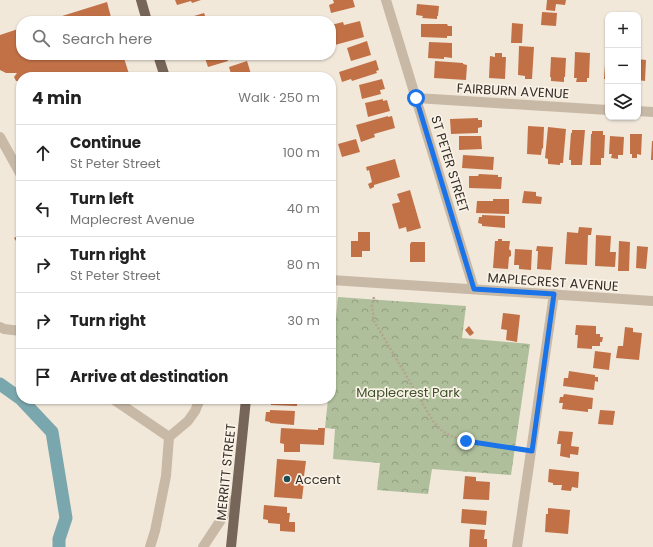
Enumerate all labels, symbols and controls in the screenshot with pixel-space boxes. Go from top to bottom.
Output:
map controls [605,12,641,120]
button: + [605,12,641,48]
search box [16,16,336,60]
icon: search [30,27,52,49]
text: Search here [62,28,152,49]
button: − [605,48,641,84]
street label: FAIRBURN AVENUE [456,79,570,103]
button: layers [605,84,641,120]
text: 4 min [32,86,82,110]
text: Walk · 250 m [238,88,320,107]
route start [407,89,425,107]
street label: ST PETER STREET [426,113,474,215]
text: Continue [70,132,141,153]
icon: ahead [32,142,54,164]
text: 100 m [283,143,320,162]
text: St Peter Street [70,154,161,173]
text: Turn left [70,188,134,209]
icon: left [32,198,54,220]
text: 40 m [287,199,320,218]
text: Maplecrest Avenue [70,210,195,229]
text: Turn right [70,244,146,265]
icon: right [32,254,54,276]
text: 80 m [287,255,320,274]
text: St Peter Street [70,266,161,285]
street label: MAPLECREST AVENUE [487,268,619,296]
icon: right [32,310,54,332]
text: Turn right [70,310,146,331]
text: 30 m [287,311,320,330]
icon: arrive [32,366,54,388]
text: Arrive at destination [70,366,228,387]
park label: Maplecrest Park [356,383,460,402]
street label: MERRITT STREET [211,423,241,521]
route end [457,432,475,450]
place label: Accent [295,470,341,489]
marker: Accent [282,474,292,484]

